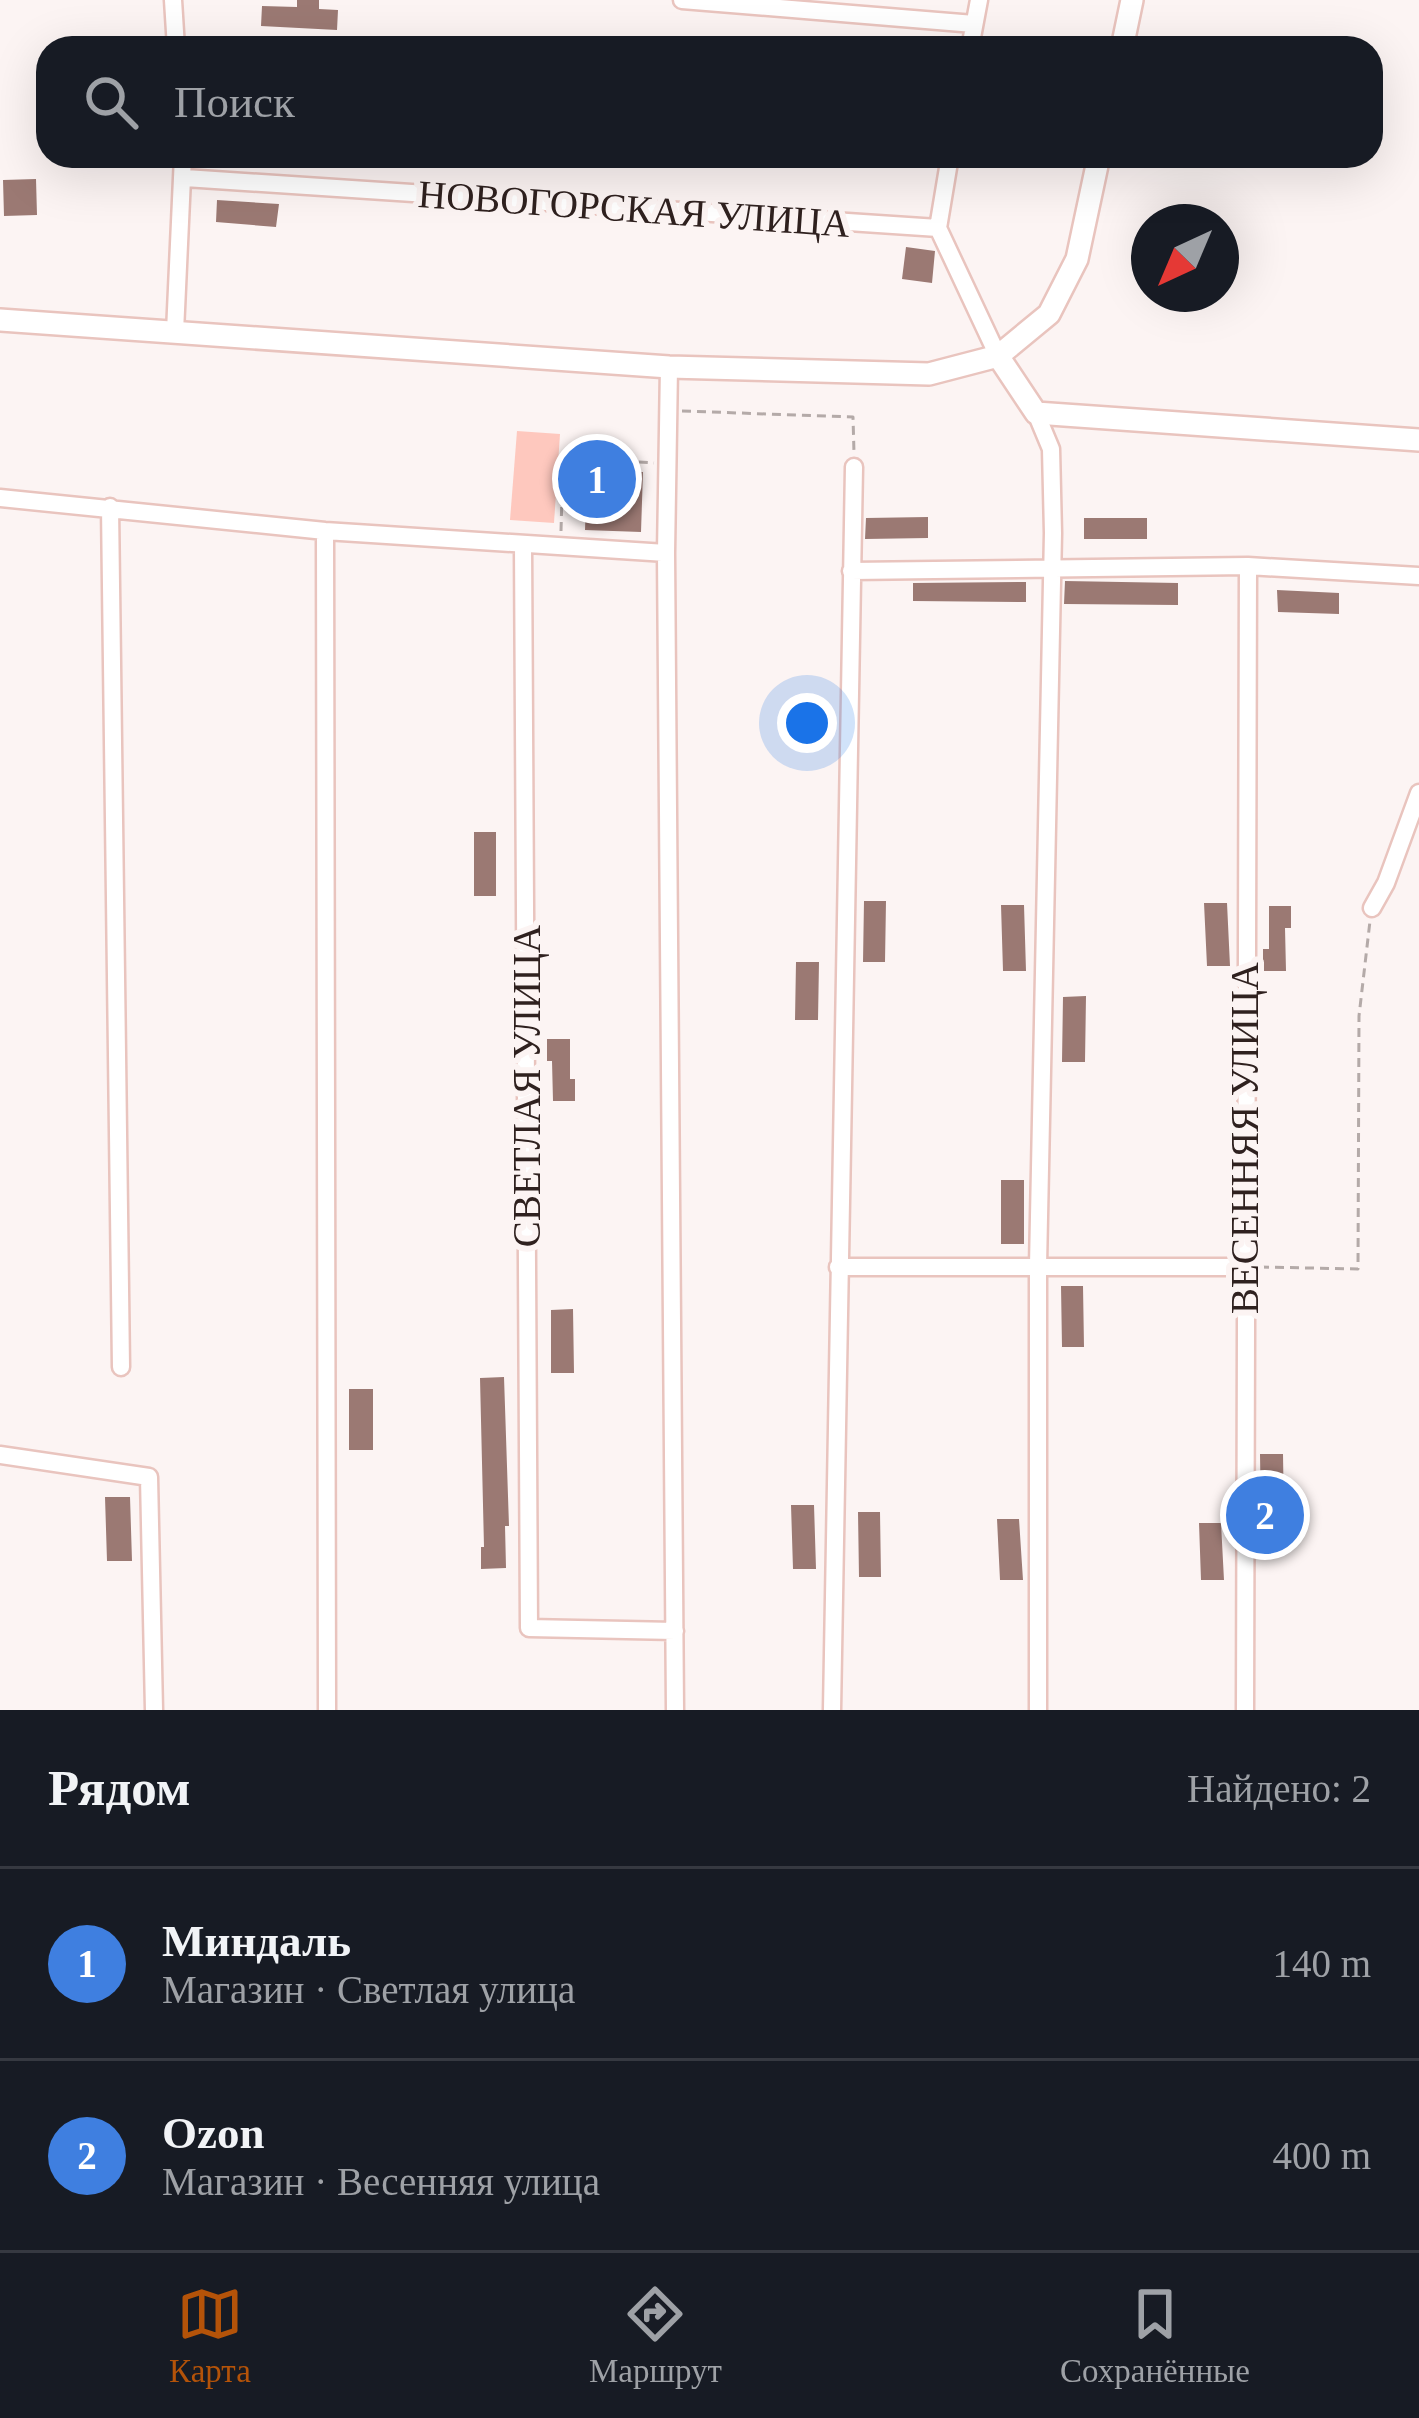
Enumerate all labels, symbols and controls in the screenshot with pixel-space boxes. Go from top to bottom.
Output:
search box [36,36,1383,168]
icon: search [78,69,144,135]
text: Поиск [174,77,295,127]
street label: НОВОГОРСКАЯ УЛИЦА [417,172,851,246]
north arrow [1131,204,1239,312]
pin: 1 [558,434,636,524]
your location [777,693,837,753]
street label: СВЕТЛАЯ УЛИЦА [505,925,549,1247]
street label: ВЕСЕННЯЯ УЛИЦА [1223,962,1267,1314]
pin: 2 [1226,1470,1304,1560]
text: Рядом [48,1760,191,1816]
text: Найдено: 2 [1187,1767,1371,1810]
text: Миндаль [162,1916,351,1966]
text: 1 [77,1942,97,1985]
text: 140 m [1272,1942,1371,1985]
text: Магазин · Светлая улица [162,1968,575,2011]
text: Ozon [162,2108,265,2158]
text: 2 [77,2134,97,2177]
text: 400 m [1272,2134,1371,2177]
text: Магазин · Весенняя улица [162,2160,600,2203]
tab: Карта [169,2281,251,2390]
tab: Маршрут [589,2281,722,2390]
tab: Сохранённые [1060,2281,1250,2390]

